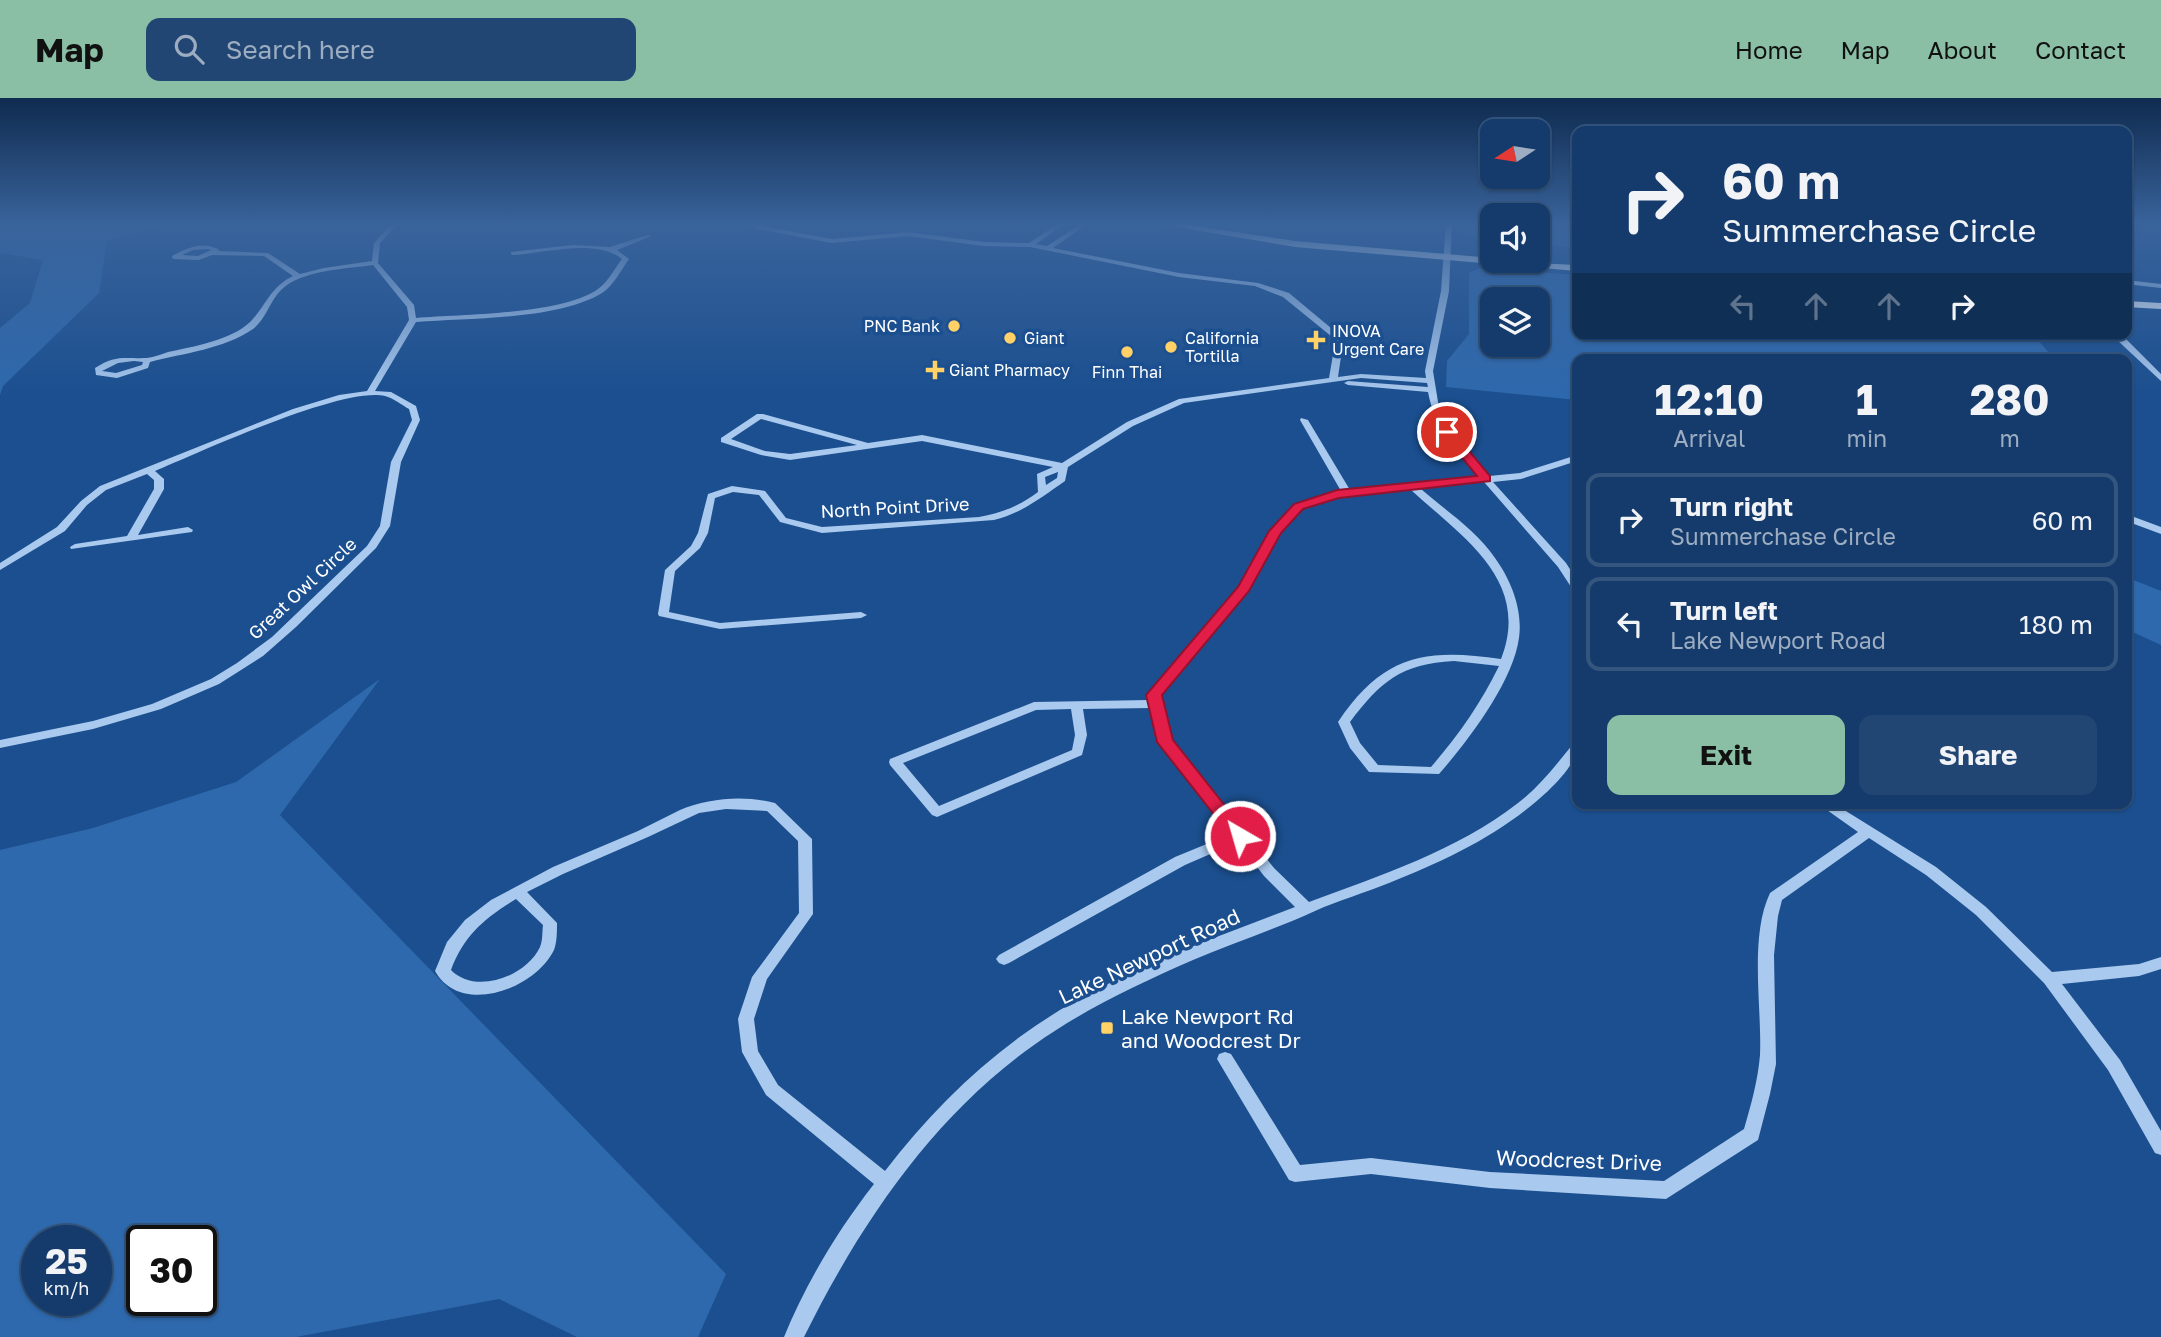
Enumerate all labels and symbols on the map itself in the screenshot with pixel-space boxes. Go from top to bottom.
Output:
north arrow [1480,119,1550,189]
place label: PNC Bank [864,316,940,336]
marker: PNC Bank [946,318,962,334]
place label: INOVA Urgent Care [1332,321,1424,359]
place label: Giant [1024,328,1065,348]
place label: California Tortilla [1185,328,1259,366]
marker: Giant [1002,330,1018,346]
marker: INOVA Urgent Care [1306,330,1326,350]
marker: California Tortilla [1163,339,1179,355]
marker: Finn Thai [1119,344,1135,360]
place label: Giant Pharmacy [949,360,1070,380]
marker: Giant Pharmacy [927,362,943,378]
place label: Finn Thai [1092,362,1162,382]
pin [1417,402,1477,462]
street label: North Point Drive [820,492,970,522]
street label: Great Owl Circle [243,532,361,644]
position arrow [1203,799,1277,873]
street label: Lake Newport Road [1054,903,1244,1009]
place label: Lake Newport Rd and Woodcrest Dr [1121,1003,1301,1053]
marker: Lake Newport Rd and Woodcrest Dr [1099,1020,1115,1036]
street label: Woodcrest Drive [1496,1144,1662,1176]
speed limit sign: 30 [126,1225,217,1316]

